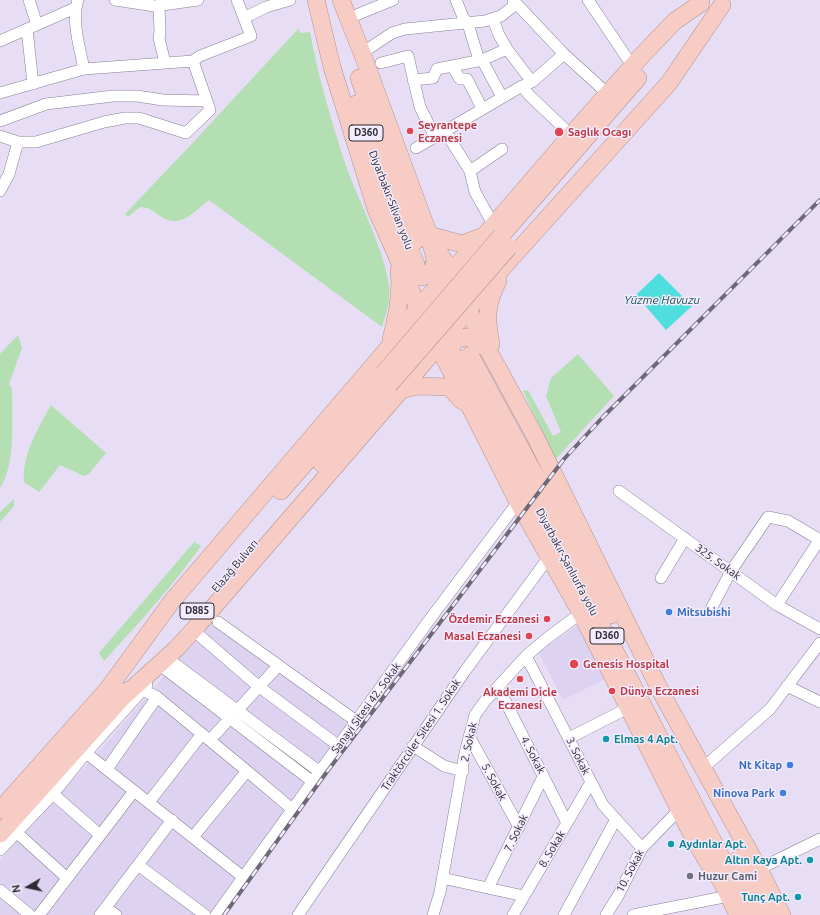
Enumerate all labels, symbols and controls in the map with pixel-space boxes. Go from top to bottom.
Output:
place label: Seyrantepe Eczanesi [418,118,477,144]
road number: D360 [349,125,383,141]
place label: Saglık Ocagı [568,125,631,139]
marker: Seyrantepe Eczanesi [405,126,415,136]
marker: Saglık Ocagı [553,126,565,138]
street label: Diyarbakır-Silvan yolu [366,149,416,251]
water label: Yüzme Havuzu [624,293,700,307]
street label: Diyarbakır-Şanlıurfa yolu [533,506,601,618]
street label: Elazığ Bulvarı [209,537,261,595]
street label: 325. Sokak [693,541,743,583]
road number: D885 [180,603,214,619]
place label: Mitsubishi [677,605,731,619]
marker: Mitsubishi [664,607,674,617]
place label: Özdemir Eczanesi [448,612,539,626]
marker: Özdemir Eczanesi [542,614,552,624]
road number: D360 [590,628,624,644]
place label: Masal Eczanesi [444,629,521,643]
marker: Masal Eczanesi [524,631,534,641]
place label: Genesis Hospital [583,657,669,671]
marker: Genesis Hospital [568,658,580,670]
street label: Sanayi Sitesi 42. Sokak [329,660,403,756]
marker: Akademi Dicle Eczanesi [515,674,525,684]
street label: Traktörcüler Sitesi 1. Sokak [379,677,463,793]
place label: Dünya Eczanesi [620,684,699,698]
place label: Akademi Dicle Eczanesi [483,685,557,711]
marker: Dünya Eczanesi [607,686,617,696]
street label: 2. Sokak [458,721,480,763]
place label: Elmas 4 Apt. [614,732,678,746]
street label: 4. Sokak [518,734,548,776]
marker: Elmas 4 Apt. [601,734,611,744]
street label: 3. Sokak [563,735,593,777]
place label: Nt Kitap [739,758,782,772]
marker: Nt Kitap [785,760,795,770]
street label: 5. Sokak [479,761,509,803]
place label: Ninova Park [713,786,775,800]
marker: Ninova Park [778,788,788,798]
street label: 7. Sokak [501,812,531,854]
street label: 8. Sokak [536,828,568,870]
place label: Aydınlar Apt. [679,837,747,851]
marker: Aydınlar Apt. [666,839,676,849]
street label: 10. Sokak [613,847,647,895]
place label: Altın Kaya Apt. [725,853,802,867]
marker: Altın Kaya Apt. [805,855,815,865]
north arrow [8,867,48,907]
place label: Huzur Cami [698,869,757,883]
marker: Huzur Cami [685,871,695,881]
text: N [10,884,23,894]
place label: Tunç Apt. [741,890,790,904]
marker: Tunç Apt. [793,892,803,902]

